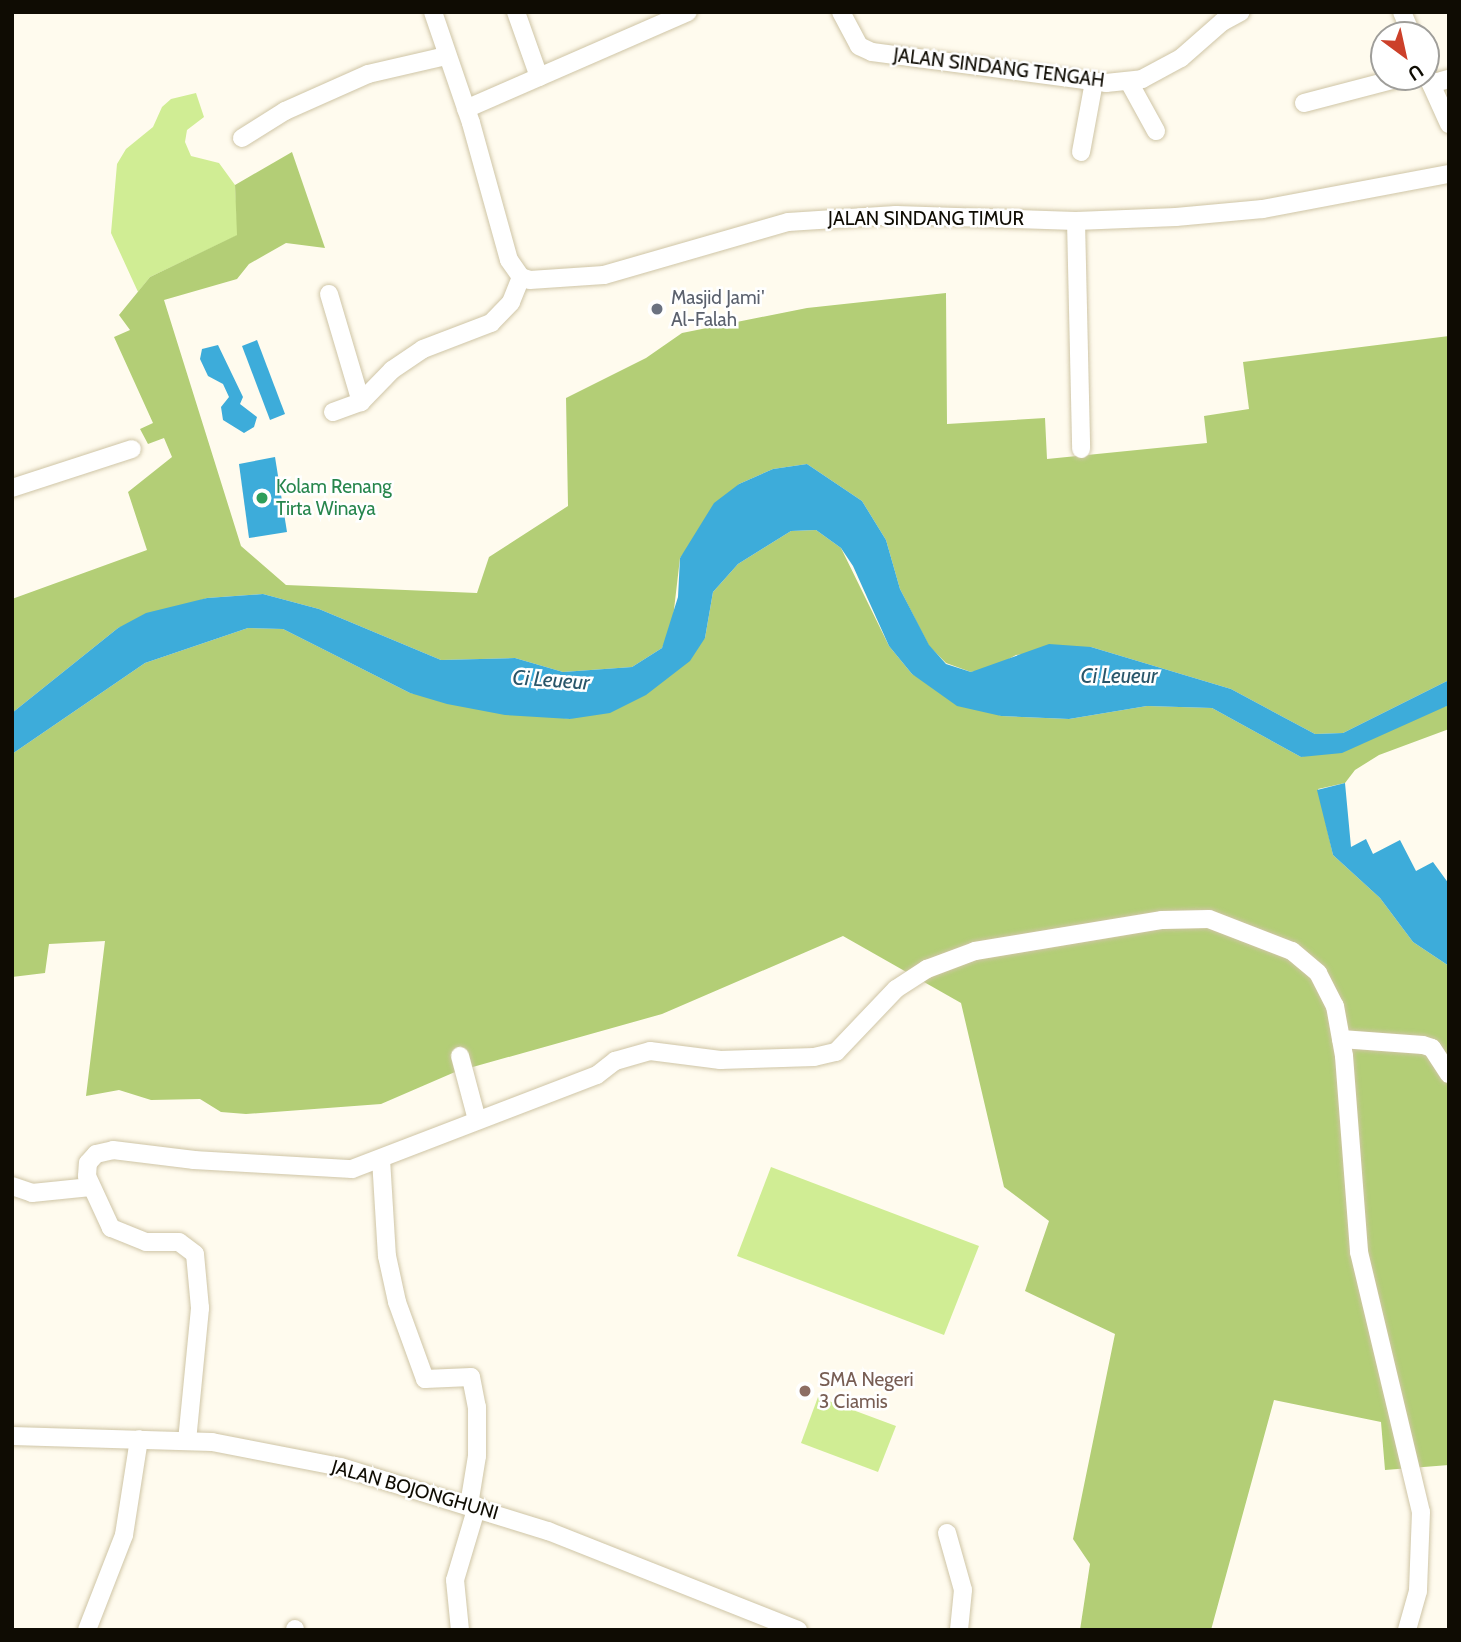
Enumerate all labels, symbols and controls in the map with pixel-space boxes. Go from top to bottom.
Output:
north arrow [1370,21,1440,91]
street label: JALAN SINDANG TENGAH [892,44,1106,92]
text: U [1404,59,1428,86]
street label: JALAN SINDANG TIMUR [828,208,1024,230]
place label: Masjid Jami' Al-Falah [671,287,764,331]
marker: Masjid Jami' Al-Falah [649,301,665,317]
place label: Kolam Renang Tirta Winaya [276,476,392,520]
marker: Kolam Renang Tirta Winaya [254,490,270,506]
water label: Ci Leueur [1080,663,1158,689]
water label: Ci Leueur [512,665,590,695]
place label: SMA Negeri 3 Ciamis [819,1369,914,1413]
marker: SMA Negeri 3 Ciamis [797,1383,813,1399]
street label: JALAN BOJONGHUNI [329,1455,501,1525]

